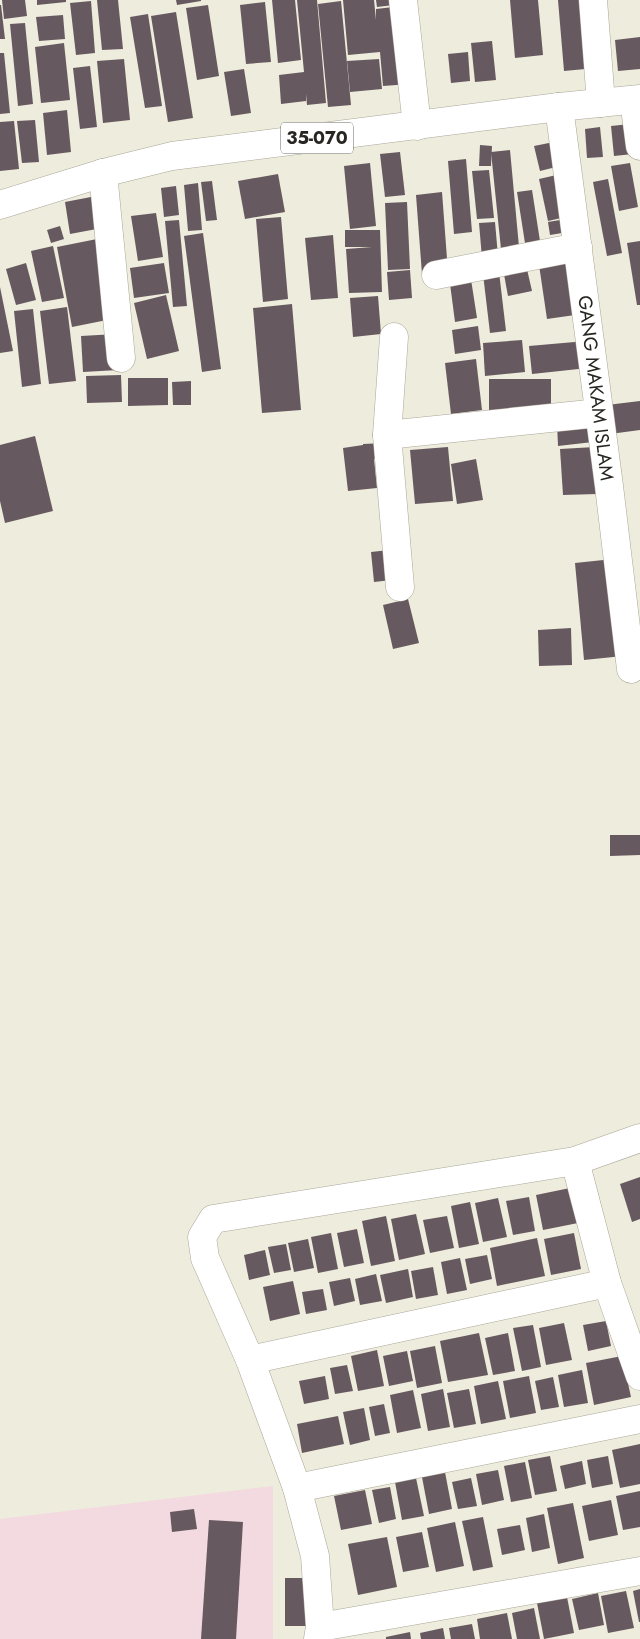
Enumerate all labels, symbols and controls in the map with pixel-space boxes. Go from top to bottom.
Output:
road number: 35-070 [281,122,353,154]
street label: GANG MAKAM ISLAM [571,294,621,482]

